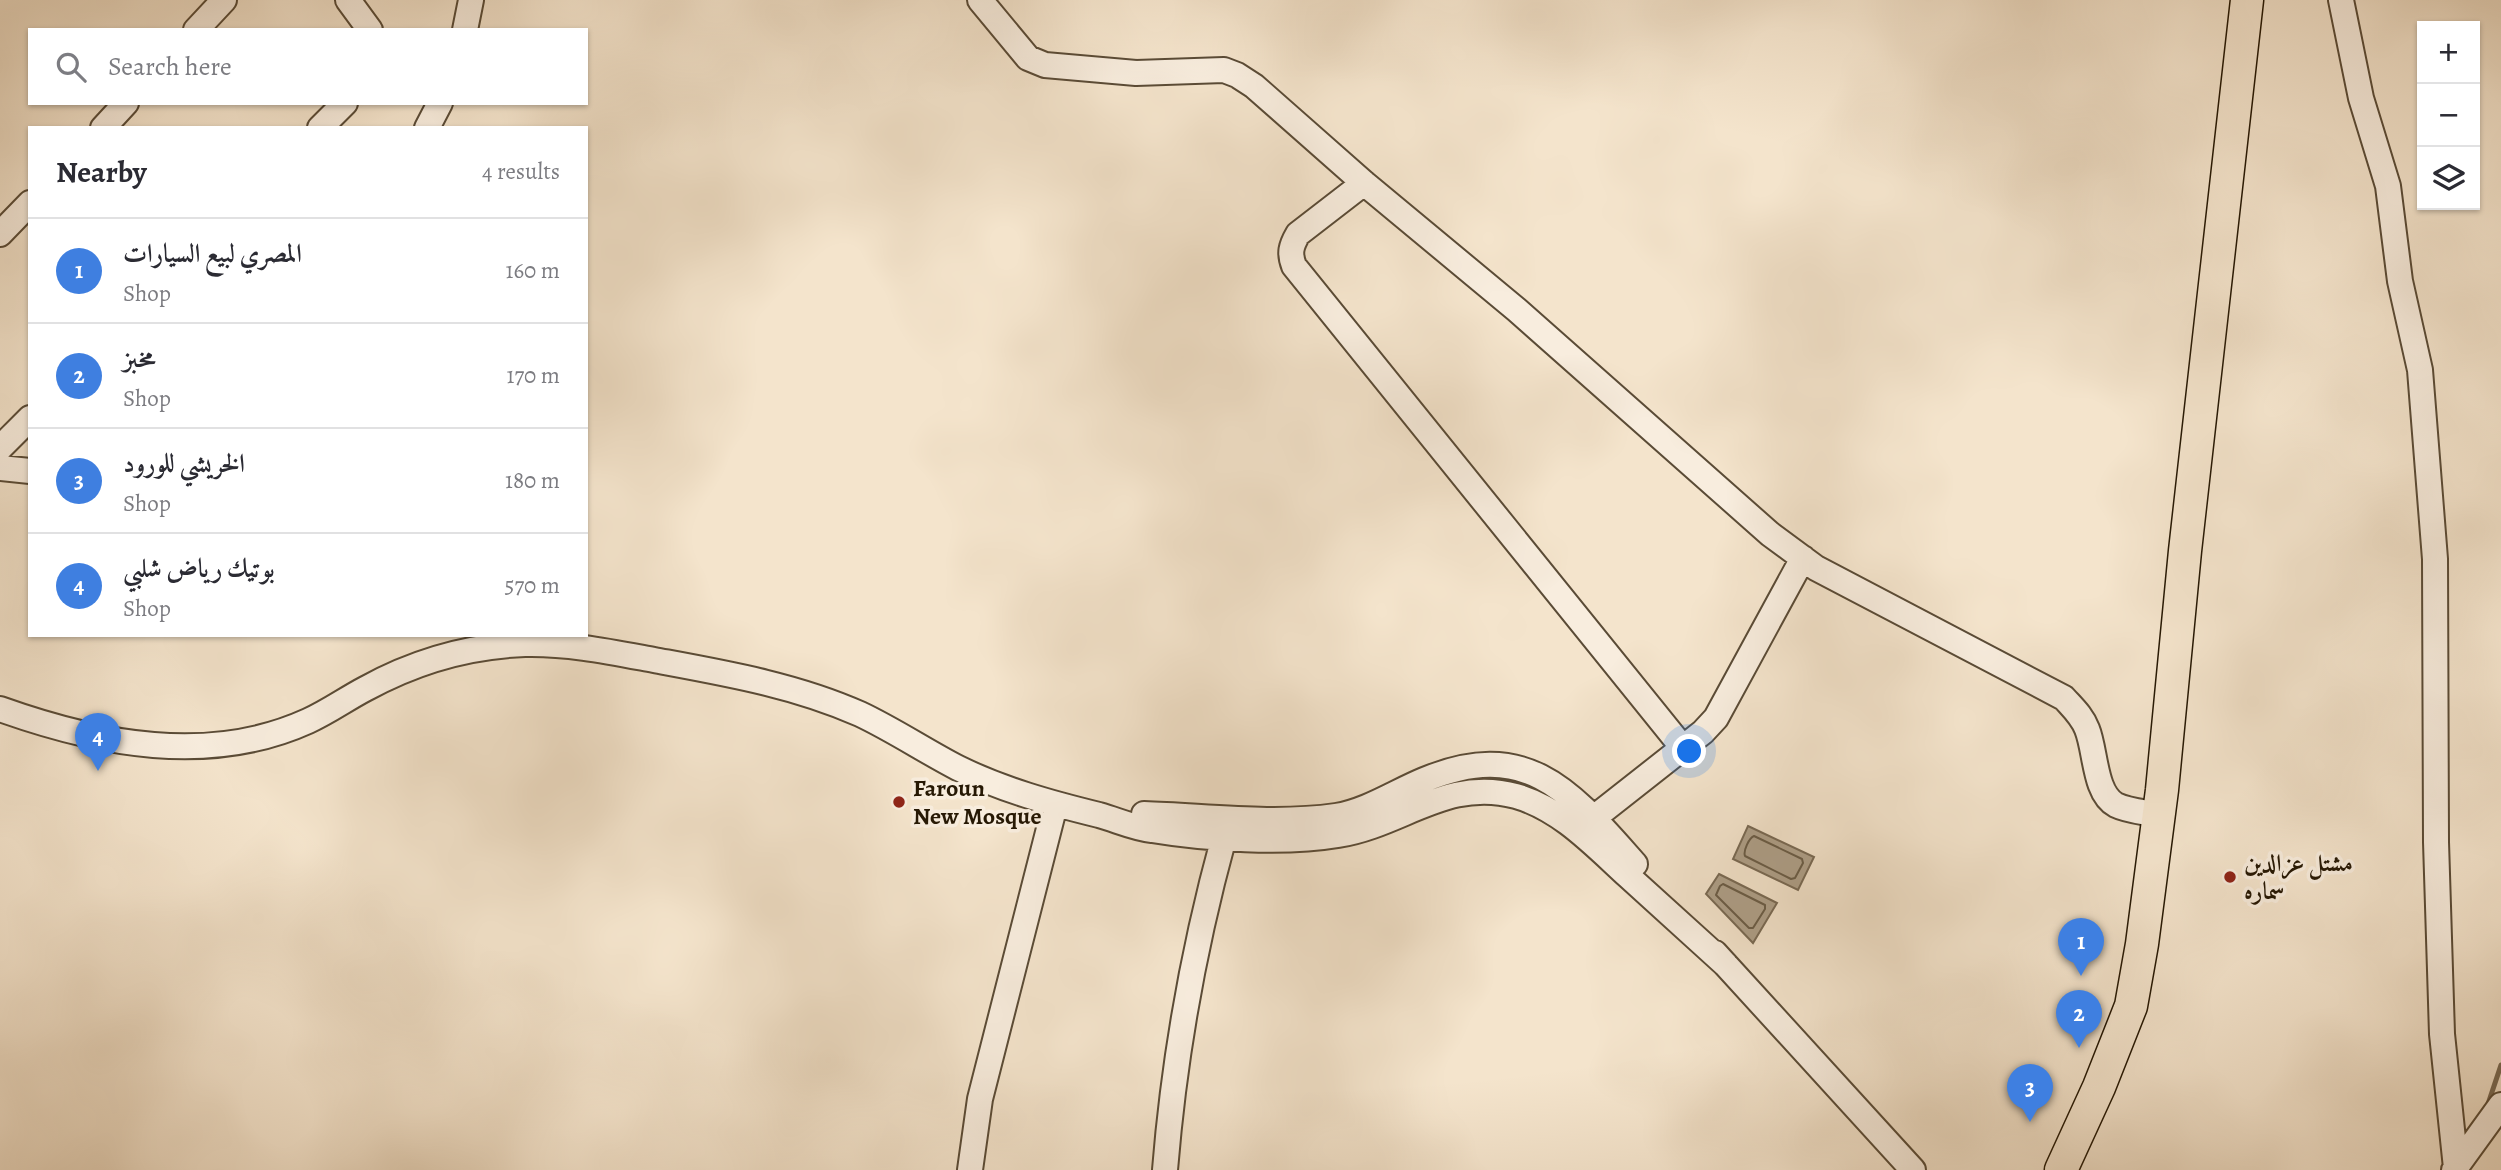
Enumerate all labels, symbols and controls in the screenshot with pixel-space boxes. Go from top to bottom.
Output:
map controls [2417,21,2480,210]
button: + [2417,21,2480,84]
search box [28,28,588,105]
icon: search [52,48,90,86]
text: Search here [108,49,232,84]
button: − [2417,84,2480,147]
button: layers [2417,147,2480,210]
text: Nearby [56,152,147,192]
text: 4 results [482,156,560,187]
text: المصري لبيع السيارات [123,236,302,271]
text: 1 [75,255,83,286]
text: 160 m [506,255,560,286]
text: Shop [123,278,171,309]
text: مخبز [123,341,155,376]
text: 2 [73,360,85,391]
text: 170 m [507,360,560,391]
text: Shop [123,383,171,414]
text: الخريشي للورود [123,446,245,481]
text: 3 [74,465,84,496]
text: 180 m [505,465,560,496]
text: Shop [123,488,171,519]
text: بوتيك رياض شلبي [123,551,275,586]
text: 4 [74,570,84,601]
text: 570 m [505,570,560,601]
text: Shop [123,593,171,624]
pin: 4 [75,713,121,771]
your location [1672,734,1706,768]
place label: Faroun New Mosque [913,772,1042,832]
marker: Faroun New Mosque [891,794,907,810]
place label: مشتل عزالدين سماره [2244,847,2353,907]
marker: مشتل عزالدين سماره [2222,869,2238,885]
pin: 1 [2058,918,2104,976]
pin: 2 [2056,990,2102,1048]
pin: 3 [2007,1064,2053,1122]

